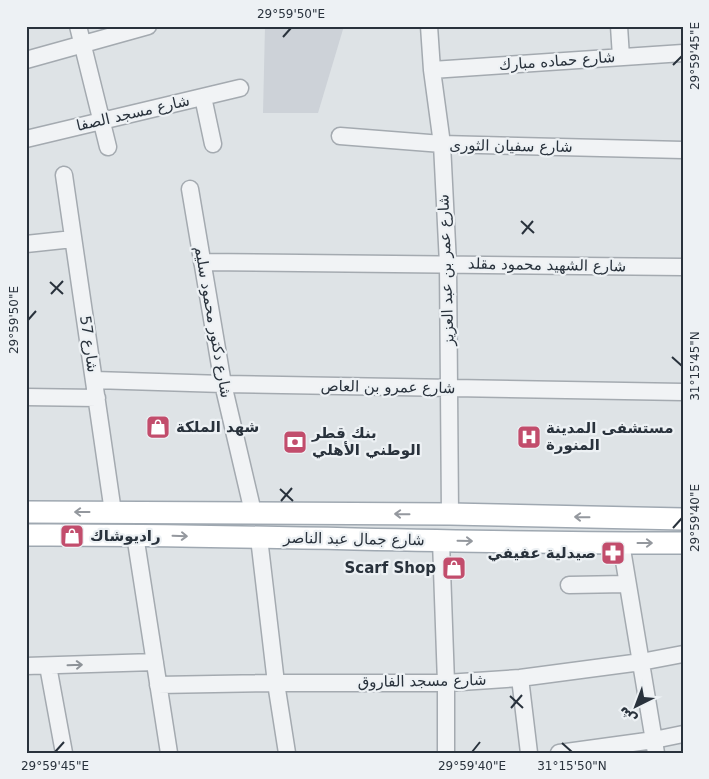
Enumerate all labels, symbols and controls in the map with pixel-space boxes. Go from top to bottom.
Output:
text: 29°59'50"E [257,7,325,21]
text: 29°59'45"E [688,22,702,90]
street label: شارع حماده مبارك [498,48,616,74]
street label: شارع مسجد الصفا [75,91,191,135]
street label: شارع سفيان الثورى [449,136,573,156]
street label: شارع عمر بن عبد العزيز [434,194,458,347]
street label: شارع دكتور محمود سليم [191,245,235,399]
street label: شارع الشهيد محمود مقلد [468,255,626,275]
text: 29°59'50"E [7,286,21,354]
street label: شارع 57 [76,314,102,374]
text: 31°15'45"N [688,331,702,401]
street label: شارع عمرو بن العاص [320,377,456,397]
shop icon: شهد الملكة [145,414,171,440]
place label: شهد الملكة [176,418,259,436]
place label: مستشفى المدينة المنورة [546,419,673,454]
place label: بنك قطر الوطني الأهلي [311,424,421,459]
hospital icon: مستشفى المدينة المنورة [516,424,542,450]
bank icon: بنك قطر الوطني الأهلي [282,429,308,455]
text: 29°59'40"E [688,484,702,552]
one-way arrow [74,507,90,517]
one-way arrow [394,509,410,519]
one-way arrow [574,512,590,522]
shop icon: راديوشاك [59,523,85,549]
place label: راديوشاك [90,527,161,545]
street label: شارع جمال عبد الناصر [282,529,425,549]
one-way arrow [172,531,188,541]
one-way arrow [456,536,473,546]
one-way arrow [636,538,653,548]
pharmacy icon: صيدلية عفيفي [600,540,626,566]
place label: صيدلية عفيفي [488,544,596,562]
shop icon: Scarf Shop [441,555,467,581]
place label: Scarf Shop [345,559,436,577]
one-way arrow [66,660,83,670]
street label: شارع مسجد الفاروق [357,671,487,691]
north arrow [612,682,662,732]
text: ش [615,703,640,728]
text: 29°59'45"E [21,759,89,773]
text: 29°59'40"E [438,759,506,773]
text: 31°15'50"N [537,759,607,773]

